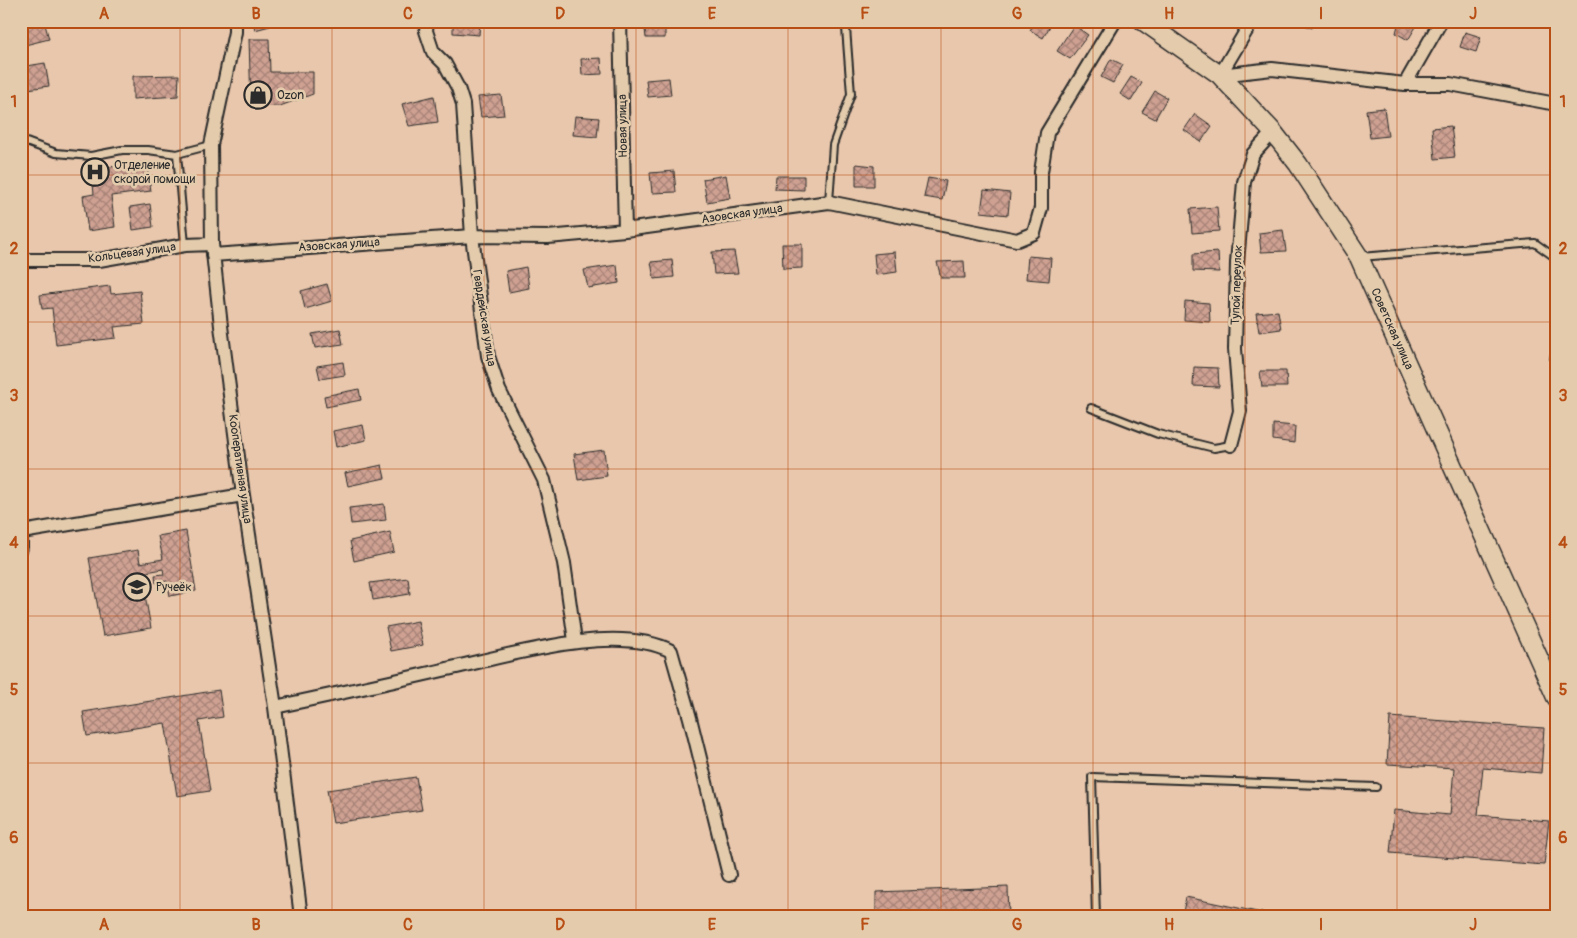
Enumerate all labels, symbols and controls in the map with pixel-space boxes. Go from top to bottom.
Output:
text: A [99,4,110,24]
text: B [251,4,261,24]
text: C [403,4,413,24]
text: D [555,4,565,24]
text: E [708,4,717,24]
text: F [860,4,870,24]
text: G [1012,4,1023,24]
text: H [1164,4,1174,24]
text: I [1319,4,1323,24]
text: J [1469,4,1477,24]
shop icon: Ozon [243,80,273,110]
place label: Ozon [277,88,304,103]
text: 1 [11,92,17,112]
text: 1 [1560,92,1566,112]
street label: Новая улица [615,94,631,158]
hospital icon: Отделение скорой помощи [80,157,110,187]
place label: Отделение скорой помощи [114,158,196,187]
street label: Азовская улица [700,201,784,227]
street label: Азовская улица [298,235,381,255]
text: 2 [10,239,19,259]
street label: Кольцевая улица [87,239,177,267]
text: 2 [1559,239,1568,259]
street label: Тупой переулок [1228,245,1246,325]
street label: Гвардейская улица [469,269,499,368]
street label: Советская улица [1367,286,1417,372]
text: 3 [10,386,19,406]
text: 3 [1559,386,1568,406]
street label: Кооперативная улица [225,413,255,525]
text: 4 [9,533,19,553]
text: 4 [1558,533,1568,553]
school or university icon: Ручеёк [122,572,152,602]
place label: Ручеёк [156,580,192,595]
text: 5 [10,680,19,700]
text: 5 [1559,680,1568,700]
text: 6 [9,828,19,848]
text: 6 [1558,828,1568,848]
text: A [99,915,110,935]
text: B [251,915,261,935]
text: C [403,915,413,935]
text: D [555,915,565,935]
text: E [708,915,717,935]
text: F [860,915,870,935]
text: G [1012,915,1023,935]
text: H [1164,915,1174,935]
text: I [1319,915,1323,935]
text: J [1469,915,1477,935]

